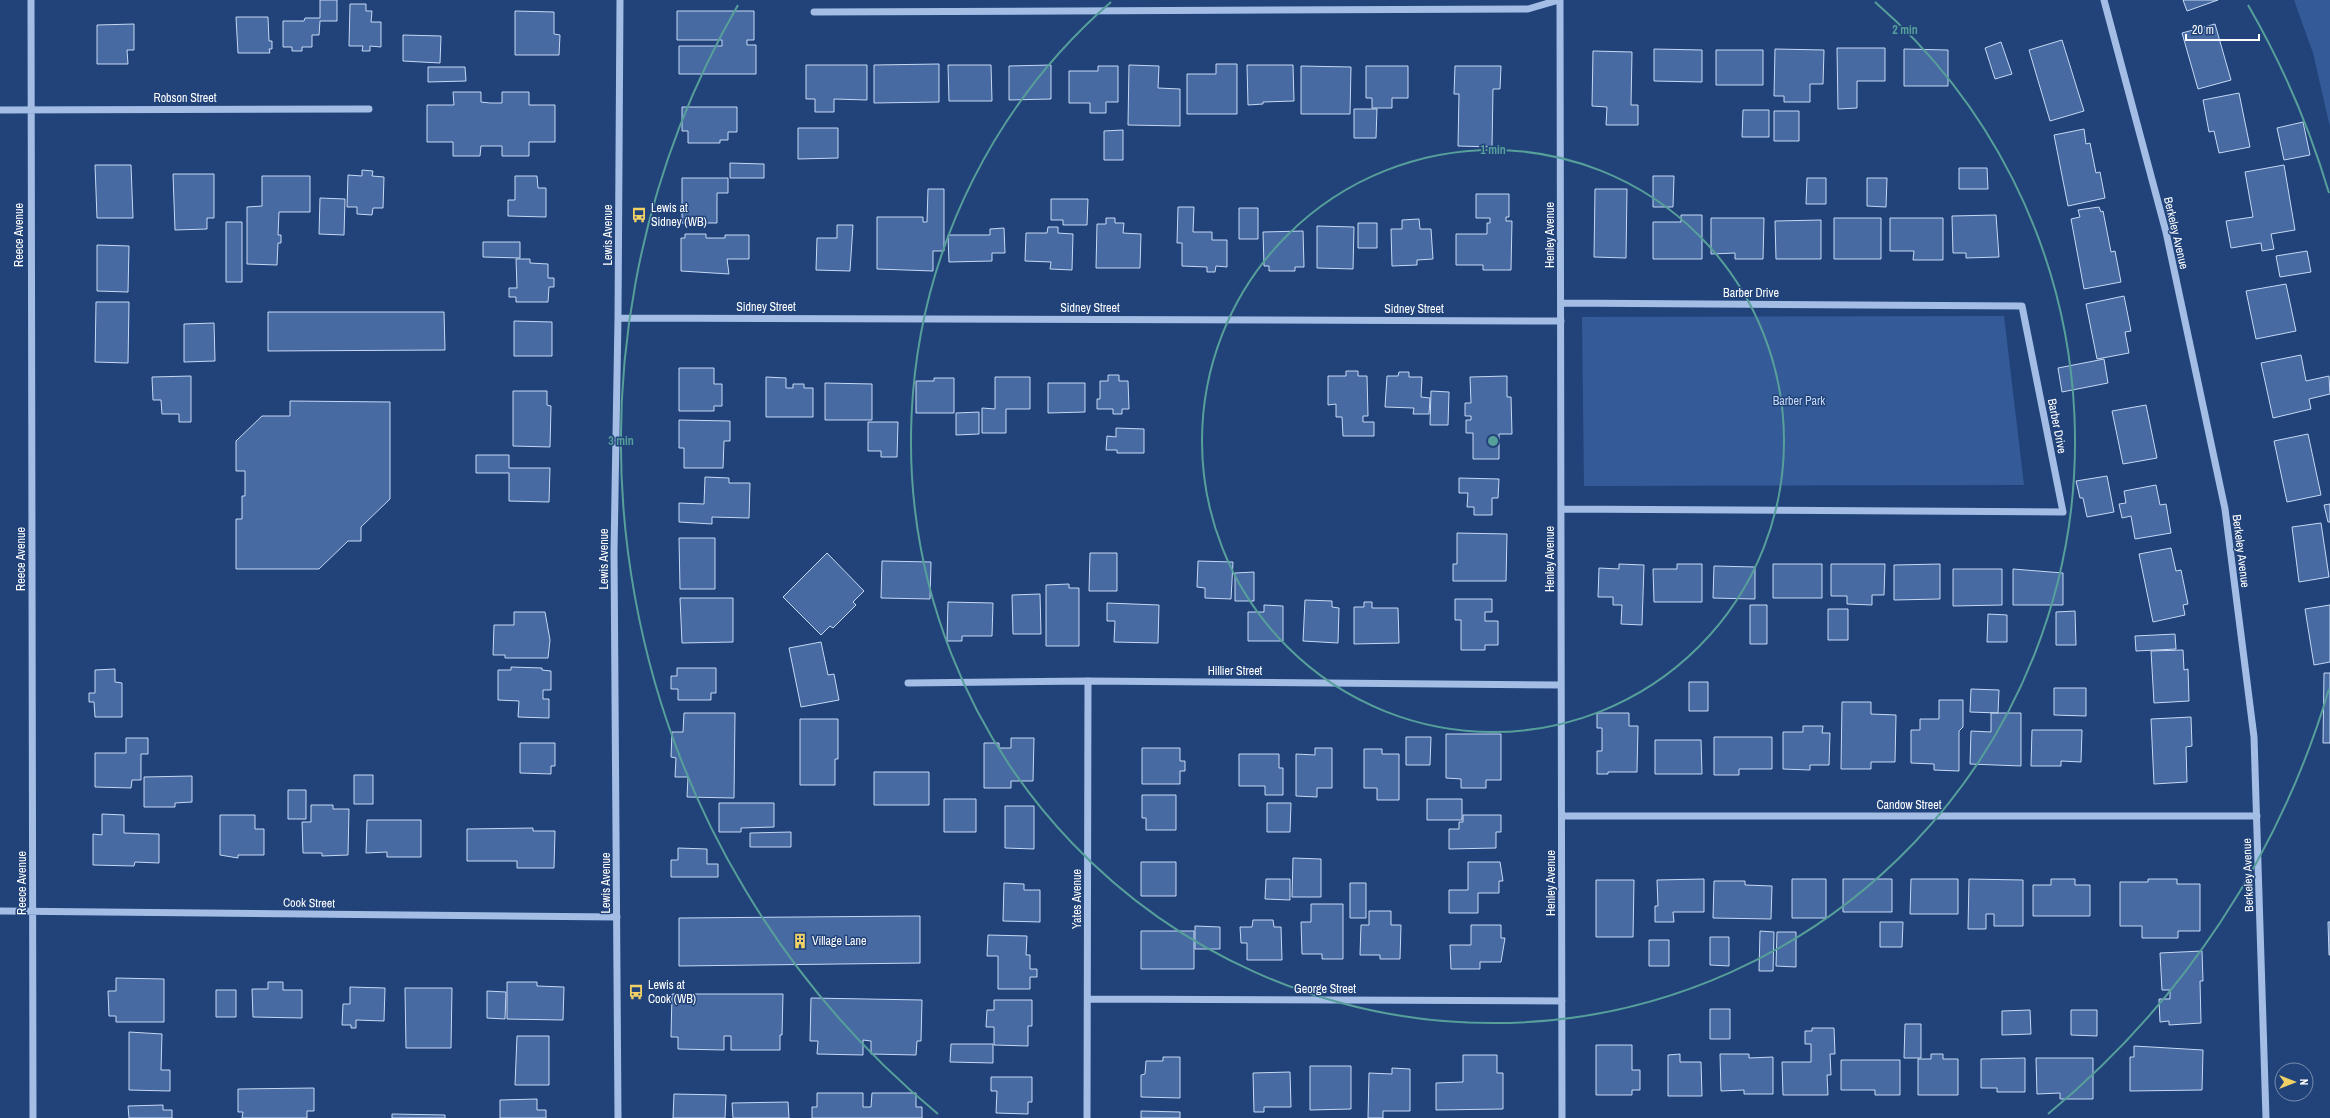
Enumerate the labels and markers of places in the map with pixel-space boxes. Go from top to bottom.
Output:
place label: Lewis at Sidney (WB) [651,200,707,230]
bus stop icon: Lewis at Sidney (WB) [630,206,648,224]
centre of rings [1486,434,1500,448]
building icon: Village Lane [791,932,809,950]
place label: Village Lane [812,933,867,949]
place label: Lewis at Cook (WB) [648,977,696,1007]
bus stop icon: Lewis at Cook (WB) [627,983,645,1001]

